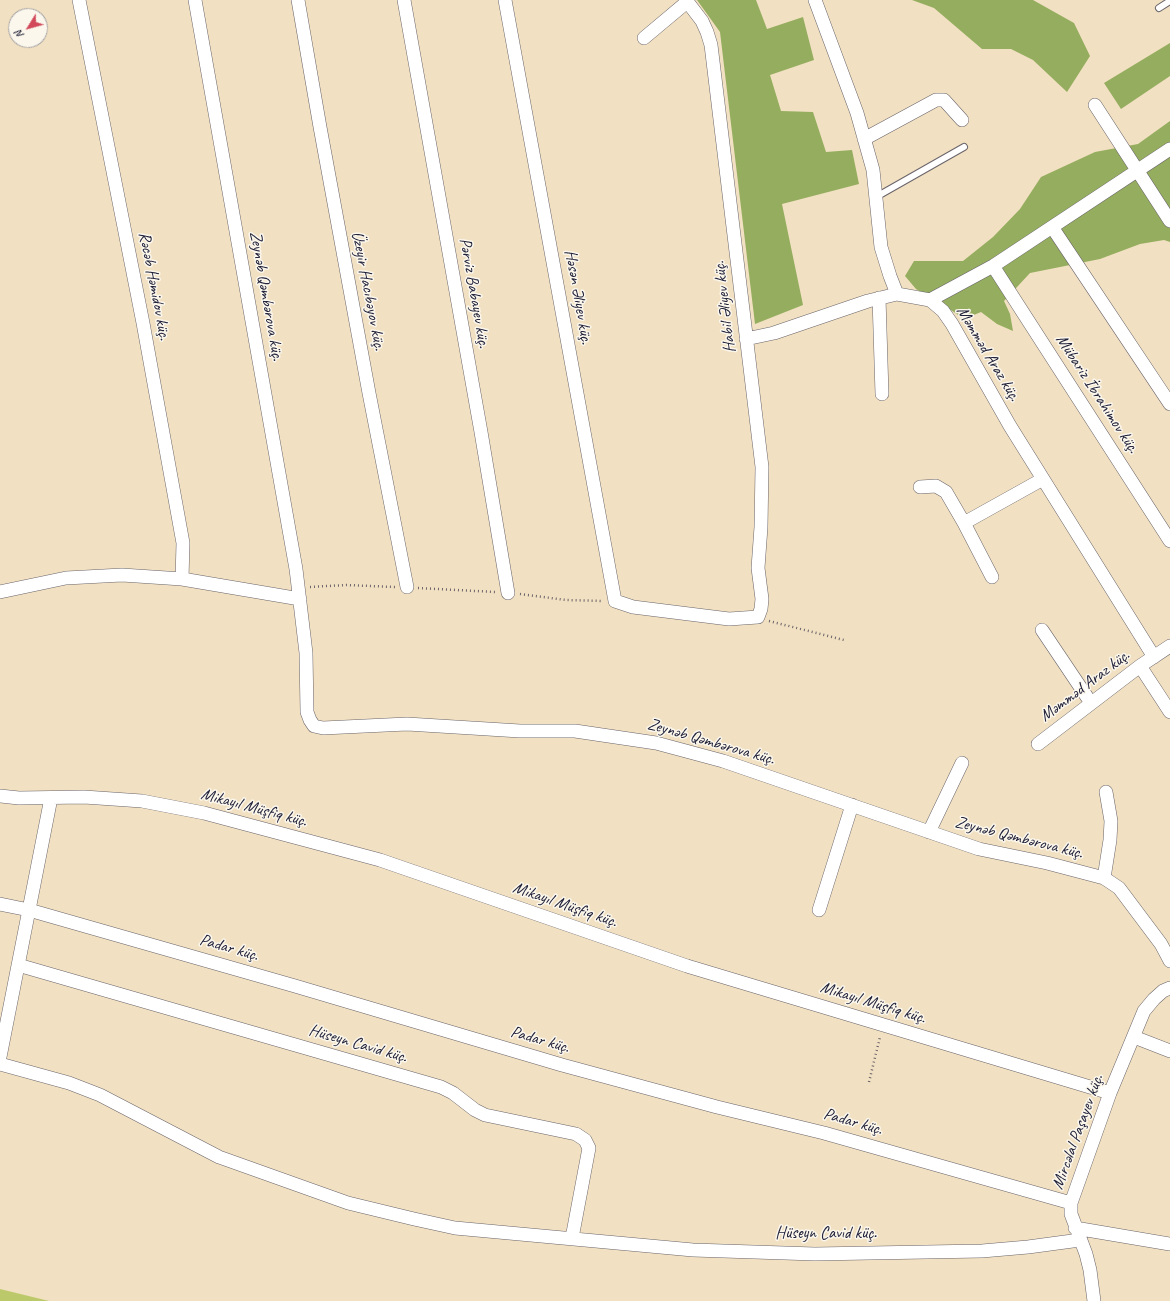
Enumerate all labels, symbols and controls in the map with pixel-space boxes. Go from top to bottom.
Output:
north arrow [8,8,48,48]
text: N [12,28,27,42]
street label: Rəcəb Həmidov küç. [134,230,174,342]
street label: Zeynəb Qəmbərova küç. [245,230,287,362]
street label: Üzeyir Hacıbəyov küç. [346,230,390,352]
street label: Pərviz Babayev küç. [454,236,494,350]
street label: Həsən Əliyev küç. [560,248,596,346]
street label: Habil Əliyev küç. [709,260,741,354]
street label: Məmməd Araz küç. [952,303,1024,405]
street label: Mübariz İbrahimov küç. [1051,331,1143,457]
street label: Məmməd Araz küç. [1036,646,1134,726]
street label: Zeynəb Qəmbərova küç. [645,714,777,770]
street label: Mikayıl Müşfiq küç. [199,784,309,832]
street label: Zeynəb Qəmbərova küç. [953,812,1085,864]
street label: Mikayıl Müşfiq küç. [510,878,620,932]
street label: Padar küç. [197,930,261,966]
street label: Mikayıl Müşfiq küç. [818,977,928,1029]
street label: Hüseyn Cavid küç. [306,1020,410,1068]
street label: Padar küç. [508,1022,572,1058]
street label: Mircəlal Paşayev küç. [1048,1072,1108,1192]
street label: Padar küç. [821,1104,885,1140]
street label: Hüseyn Cavid küç. [775,1224,877,1244]

